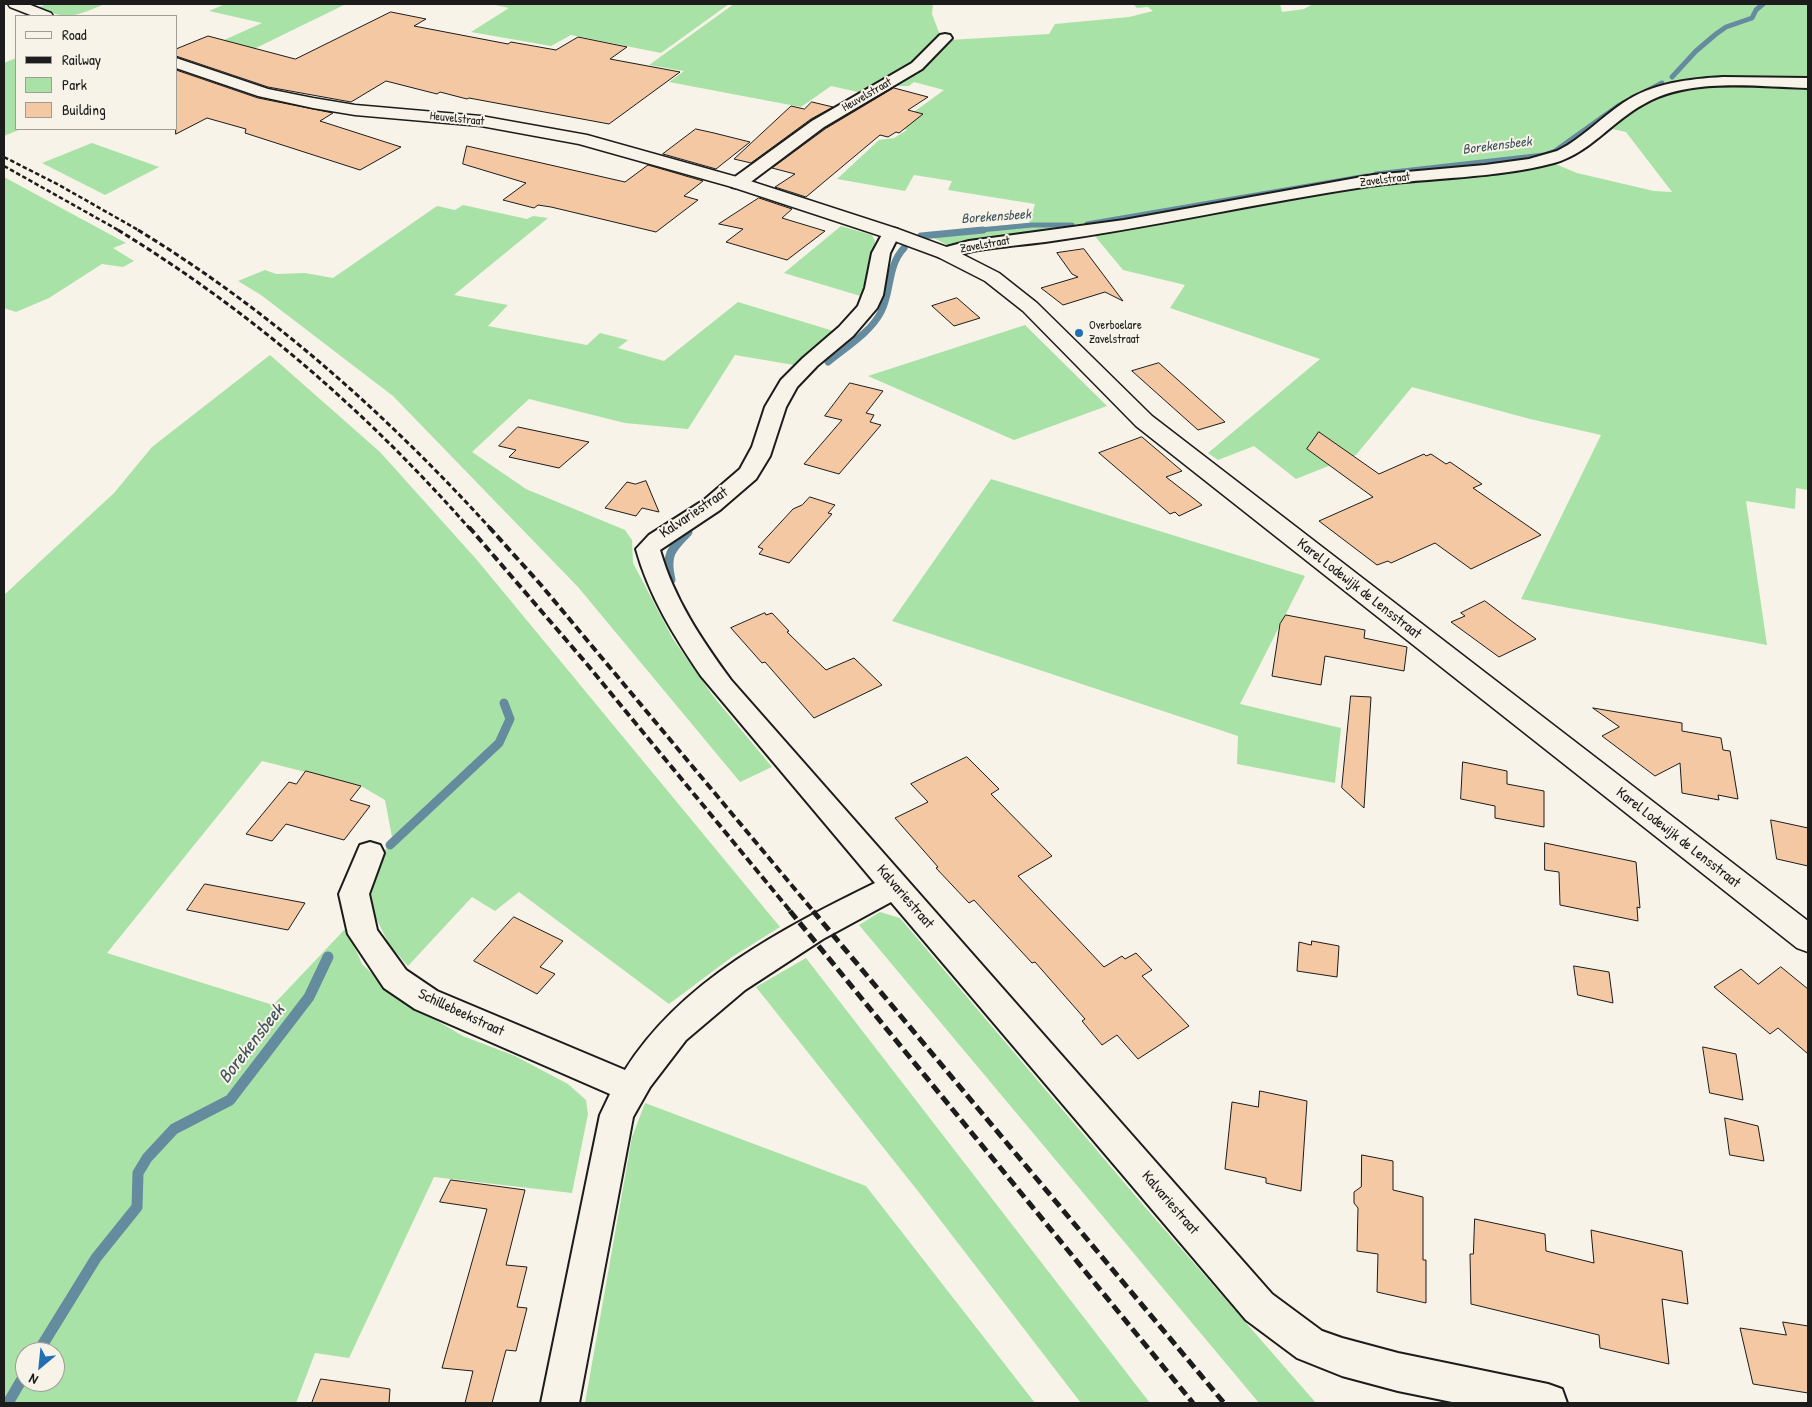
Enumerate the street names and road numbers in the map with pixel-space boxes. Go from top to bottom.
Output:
street label: Heuvelstraat [840,75,894,115]
street label: Heuvelstraat [429,109,485,129]
street label: Zavelstraat [1359,170,1411,190]
street label: Zavelstraat [959,234,1011,256]
street label: Kalvariestraat [656,484,732,542]
street label: Karel Lodewijk de Lensstraat [1293,535,1425,643]
street label: Karel Lodewijk de Lensstraat [1612,784,1744,892]
street label: Kalvariestraat [873,862,937,932]
street label: Schillebeekstraat [415,985,507,1041]
street label: Kalvariestraat [1138,1168,1202,1238]

